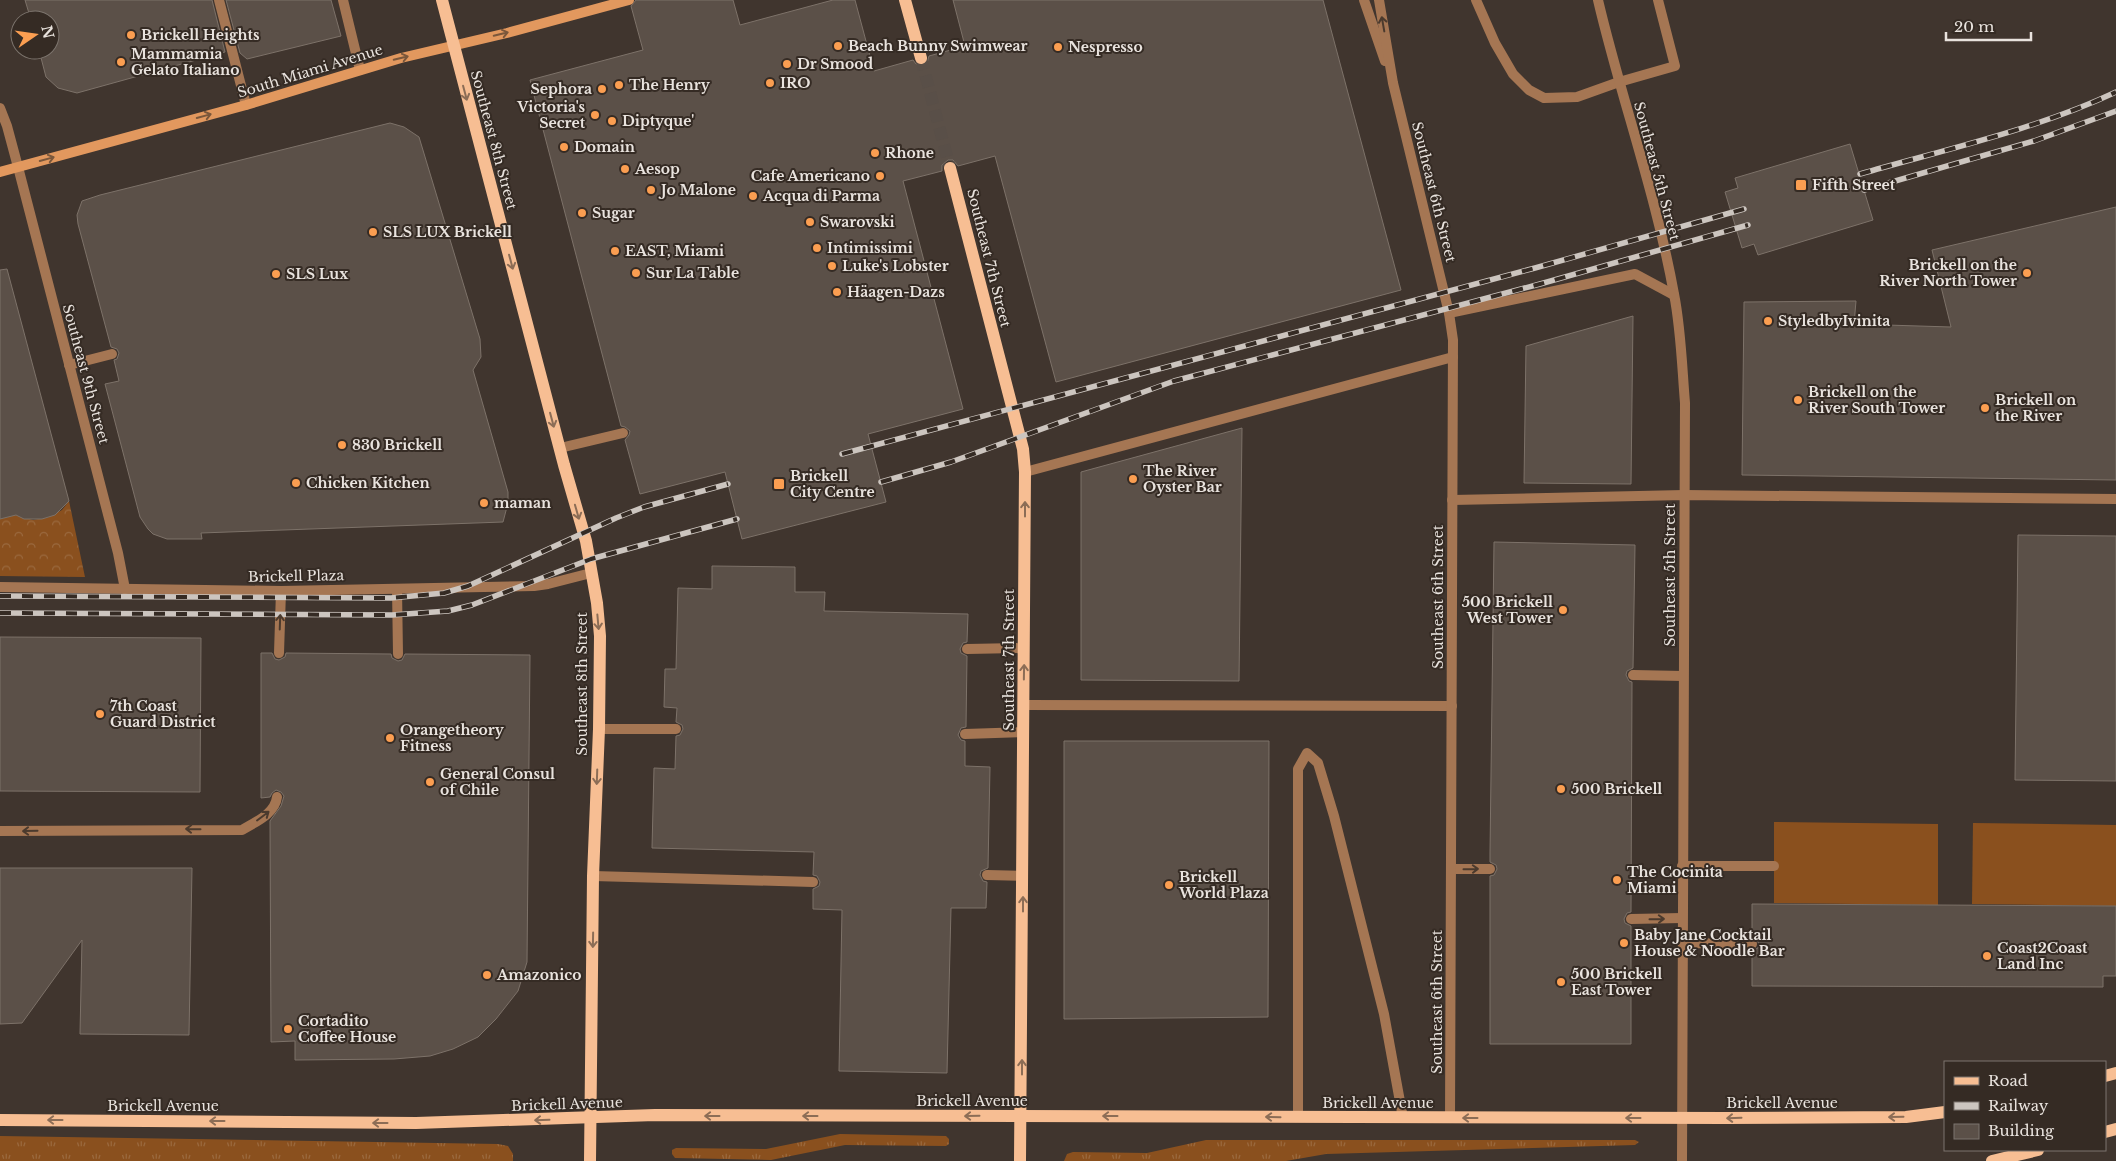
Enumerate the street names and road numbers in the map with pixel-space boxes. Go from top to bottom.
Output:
street label: South Miami Avenue [235,40,385,102]
street label: Southeast 8th Street [467,68,521,212]
street label: Southeast 5th Street [1630,100,1684,243]
street label: Southeast 6th Street [1408,120,1460,265]
street label: Southeast 7th Street [963,187,1015,330]
street label: Southeast 9th Street [59,302,114,447]
street label: Southeast 5th Street [1661,503,1679,646]
street label: Southeast 6th Street [1429,524,1447,669]
street label: Brickell Plaza [248,566,345,586]
street label: Southeast 7th Street [1000,588,1018,731]
street label: Southeast 8th Street [573,612,591,756]
street label: Southeast 6th Street [1428,929,1446,1074]
street label: Brickell Avenue [916,1092,1028,1110]
street label: Brickell Avenue [511,1093,623,1115]
street label: Brickell Avenue [1322,1094,1434,1112]
street label: Brickell Avenue [1726,1094,1838,1112]
street label: Brickell Avenue [107,1097,219,1115]

